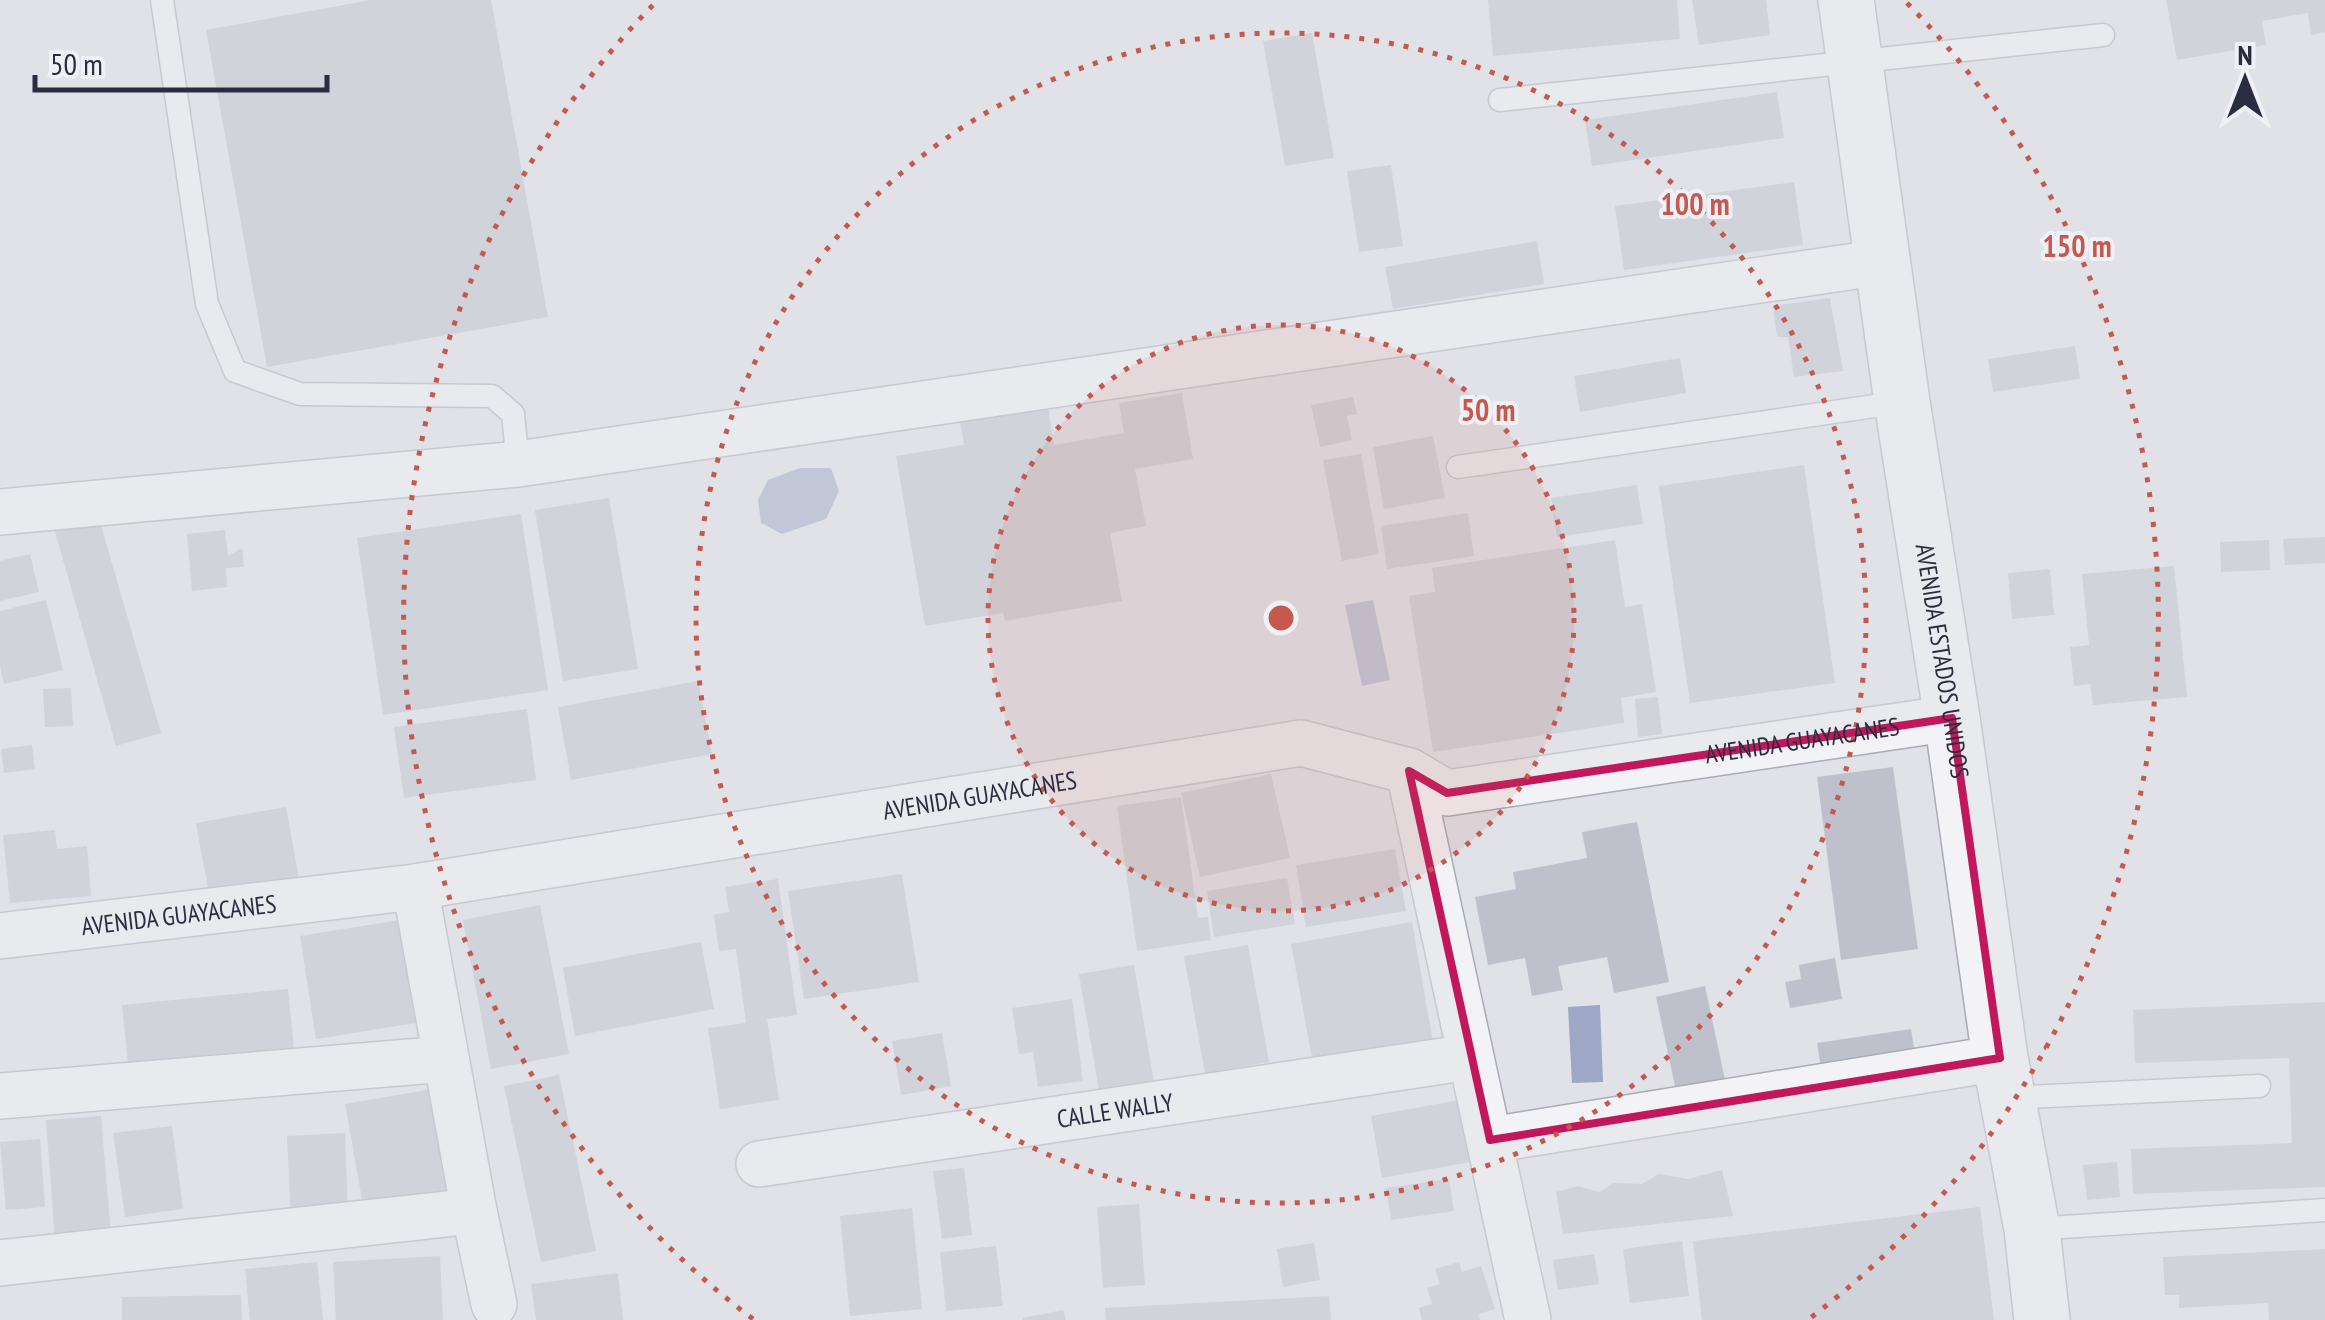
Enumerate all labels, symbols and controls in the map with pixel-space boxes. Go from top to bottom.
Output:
scale bar [35,30,328,92]
north arrow [2195,30,2295,130]
text: N [2237,36,2253,73]
text: 50 m [50,44,103,83]
text: 100 m [1660,184,1730,223]
text: 150 m [2042,226,2112,265]
text: 50 m [1461,390,1515,429]
street label: AVENIDA ESTADOS UNIDOS [1909,541,1976,780]
centre of rings [1263,600,1299,636]
street label: AVENIDA GUAYACANES [1703,710,1901,770]
street label: AVENIDA GUAYACANES [880,764,1079,827]
street label: AVENIDA GUAYACANES [80,888,278,942]
street label: CALLE WALLY [1055,1086,1176,1135]

